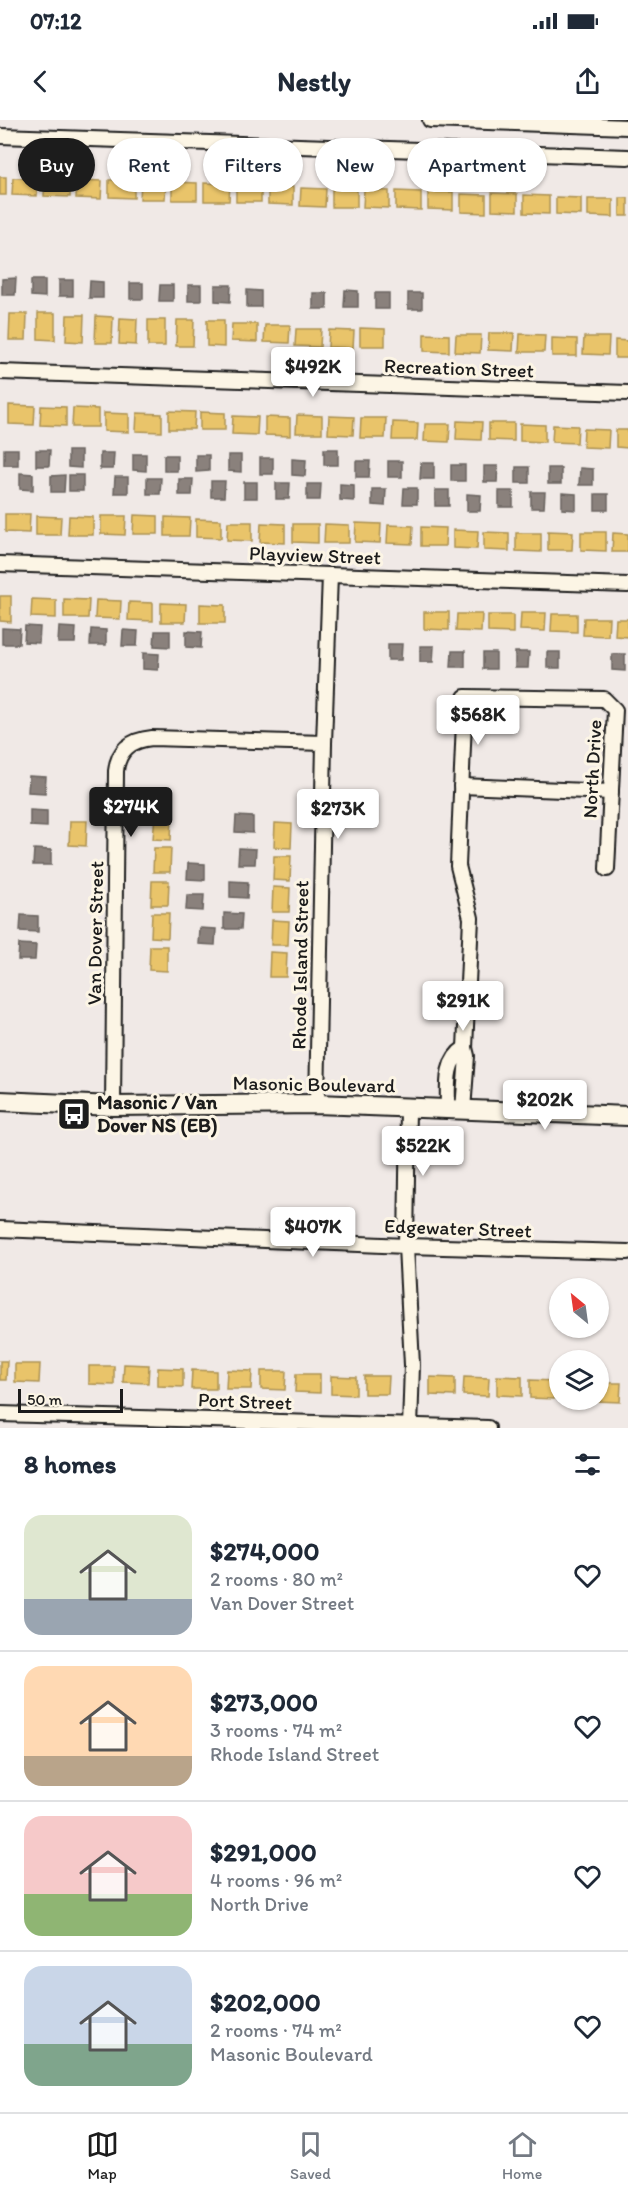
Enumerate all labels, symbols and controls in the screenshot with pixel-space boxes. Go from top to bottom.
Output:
text: 07:12 [30,8,82,35]
icon: back [24,65,57,98]
text: Nestly [277,65,351,98]
icon: share [571,65,604,98]
chip: Buy [18,138,95,192]
chip: Rent [107,138,191,192]
chip: Filters [203,138,303,192]
chip: New [315,138,395,192]
chip: Apartment [407,138,547,192]
pin: $492K [271,347,355,398]
street label: Recreation Street [383,353,535,383]
text: $492K [285,354,341,378]
street label: Playview Street [248,541,382,569]
pin: $568K [436,695,520,746]
text: $568K [451,702,505,726]
street label: North Drive [577,719,607,819]
pin: $274K [89,787,173,838]
pin: $273K [296,789,380,840]
text: $274K [103,794,159,818]
text: $273K [311,796,365,820]
street label: Van Dover Street [82,861,108,1005]
street label: Rhode Island Street [287,880,313,1050]
pin: $291K [421,981,505,1032]
text: $291K [436,988,490,1012]
street label: Masonic Boulevard [232,1071,396,1097]
pin: $202K [503,1080,587,1131]
text: $202K [517,1087,573,1111]
place label: Masonic / Van Dover NS (EB) [97,1090,218,1138]
bus stop icon: Masonic / Van Dover NS (EB) [56,1096,92,1132]
pin: $522K [381,1126,465,1177]
text: $522K [396,1133,450,1157]
pin: $407K [271,1207,355,1258]
street label: Edgewater Street [384,1213,533,1243]
text: $407K [284,1214,342,1238]
north arrow [549,1278,609,1338]
map controls [549,1278,609,1410]
button: layers [549,1350,609,1410]
scale bar [18,1386,123,1414]
street label: Port Street [198,1387,293,1415]
text: 50 m [27,1390,62,1409]
text: 8 homes [24,1448,116,1480]
icon: filters [571,1448,604,1481]
text: $274,000 [210,1535,320,1567]
icon: home [72,1539,144,1611]
icon: heart [571,1559,604,1592]
text: 2 rooms · 80 m² [210,1567,343,1591]
text: Van Dover Street [210,1591,354,1615]
text: $273,000 [210,1686,318,1718]
icon: home [72,1690,144,1762]
icon: heart [571,1710,604,1743]
text: 3 rooms · 74 m² [210,1718,342,1742]
text: Rhode Island Street [210,1742,379,1766]
text: $291,000 [210,1836,317,1868]
icon: home [72,1840,144,1912]
icon: heart [571,1860,604,1893]
text: 4 rooms · 96 m² [210,1868,342,1892]
text: North Drive [210,1892,309,1916]
text: $202,000 [210,1986,321,2018]
icon: home [72,1990,144,2062]
icon: heart [571,2010,604,2043]
text: 2 rooms · 74 m² [210,2018,342,2042]
text: Masonic Boulevard [210,2042,373,2066]
tab: Map [86,2128,119,2183]
tab: Saved [290,2128,331,2183]
tab: Home [502,2128,542,2183]

